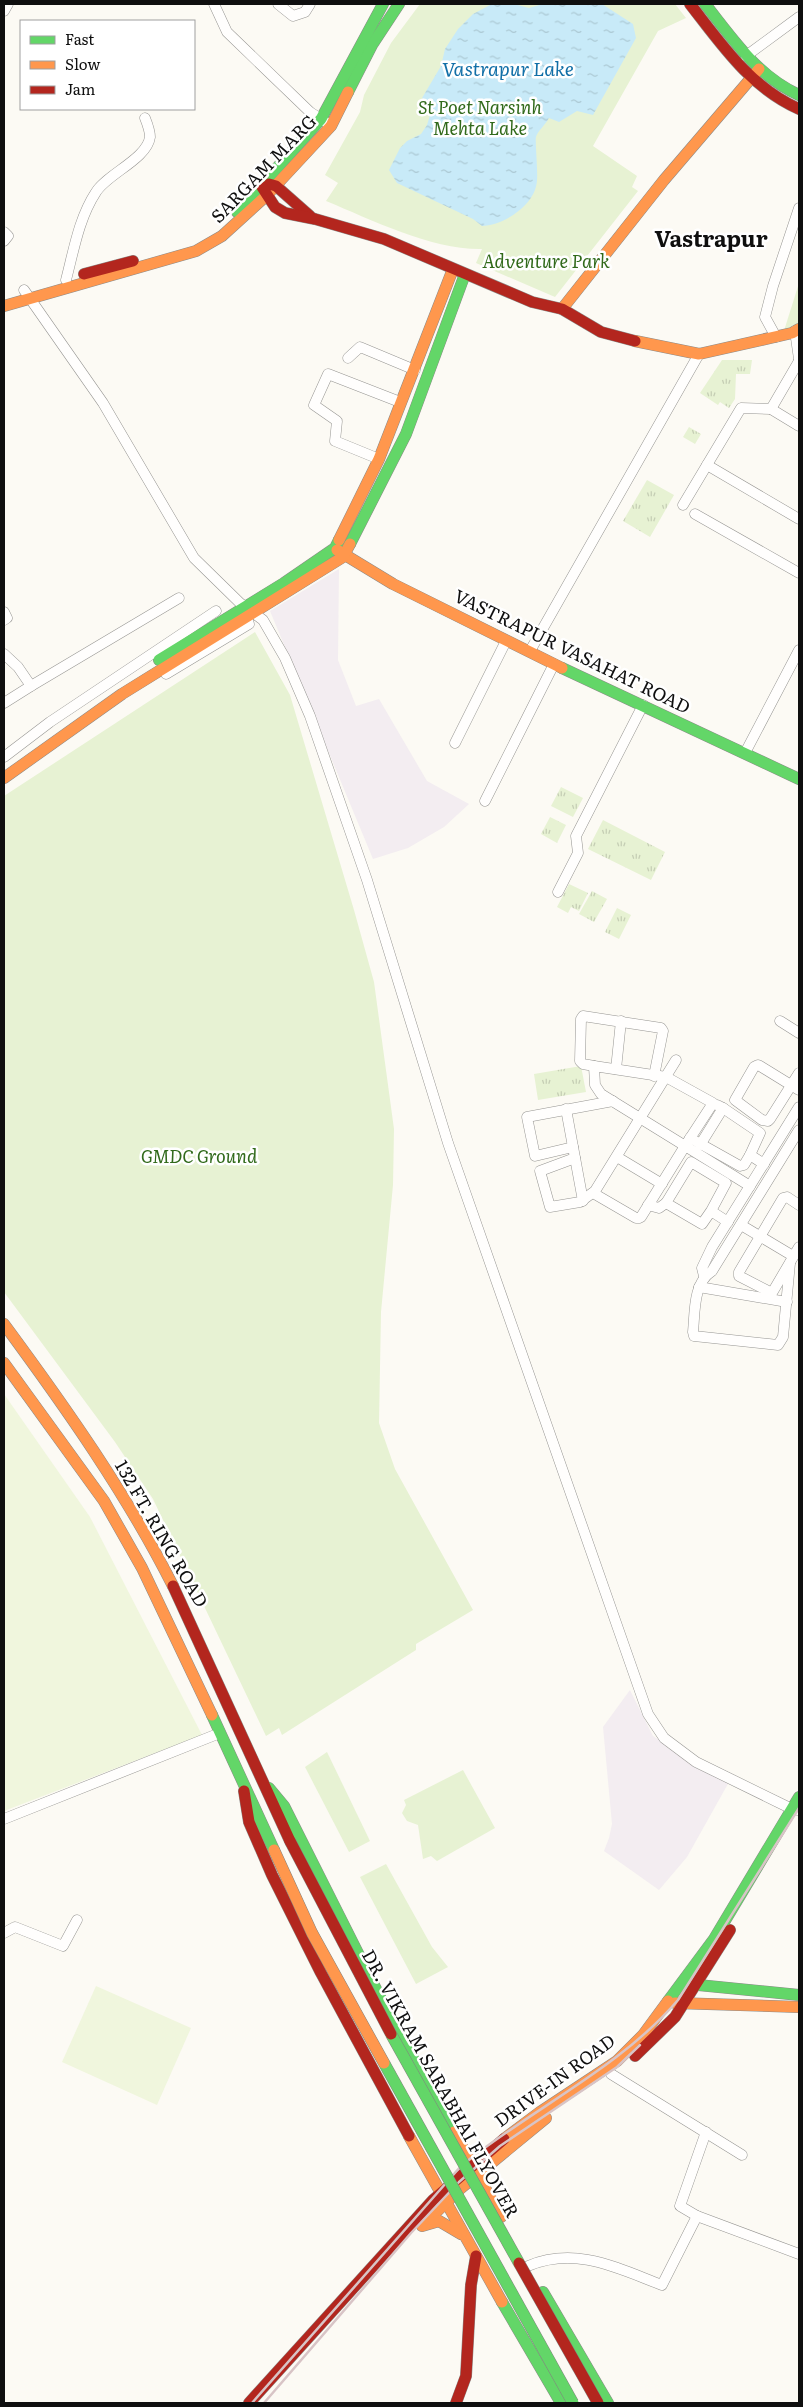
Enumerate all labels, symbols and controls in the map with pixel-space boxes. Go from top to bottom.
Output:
legend [20,20,195,110]
text: Fast [65,27,94,50]
text: Slow [65,52,100,75]
water label: Vastrapur Lake [442,54,574,82]
text: Jam [65,77,96,100]
park label: St Poet Narsinh Mehta Lake [418,93,542,141]
street label: SARGAM MARG [204,108,322,228]
district label: Vastrapur [654,221,768,254]
park label: Adventure Park [482,247,610,274]
street label: VASTRAPUR VASAHAT ROAD [450,582,695,720]
park label: GMDC Ground [141,1142,258,1169]
street label: 132 FT. RING ROAD [109,1455,215,1612]
street label: DR. VIKRAM SARABHAI FLYOVER [356,1944,527,2222]
street label: DRIVE-IN ROAD [488,2027,620,2133]

